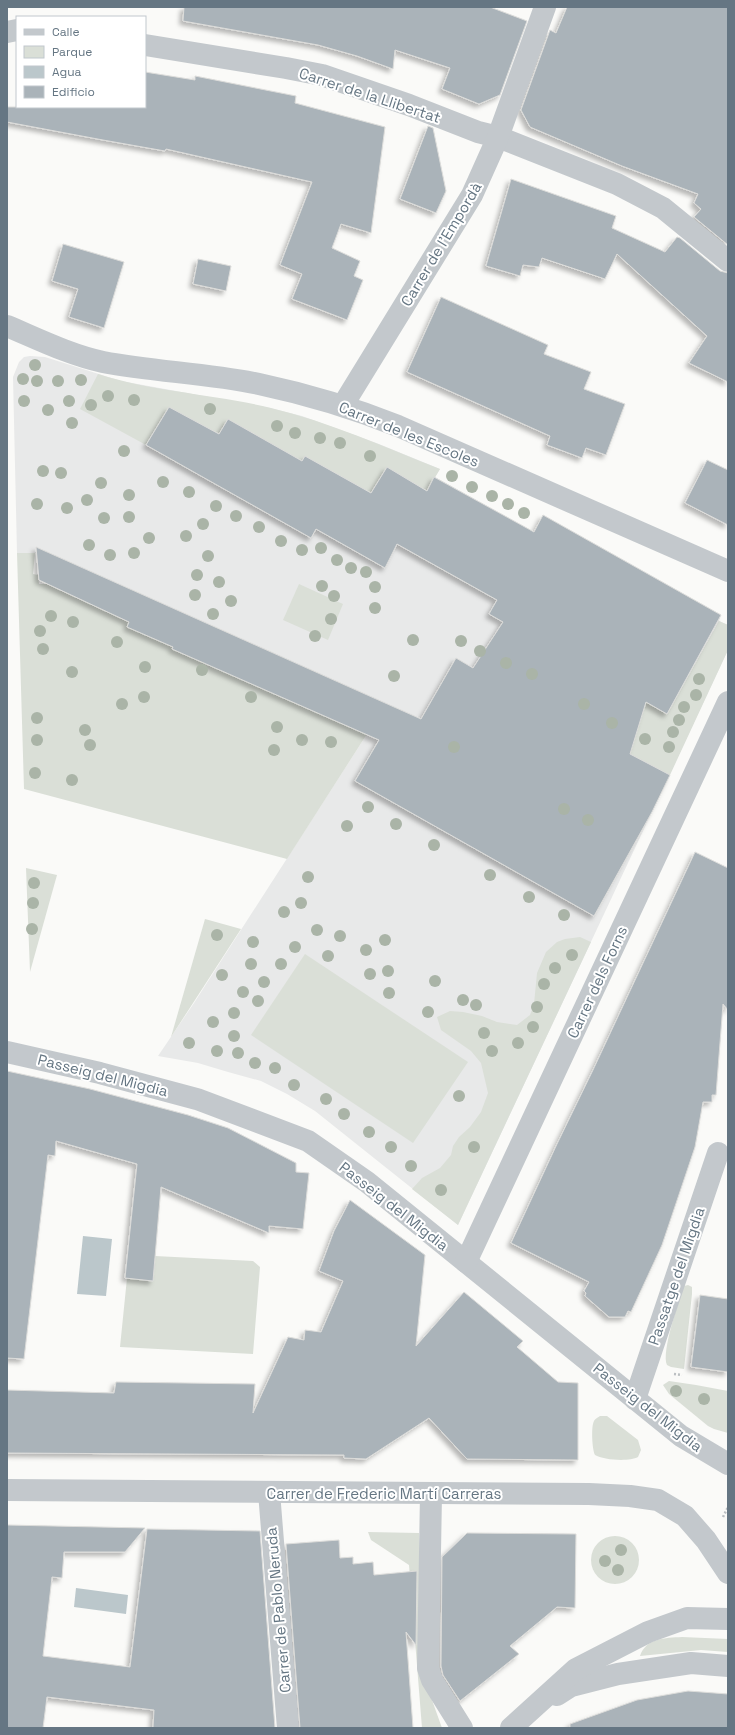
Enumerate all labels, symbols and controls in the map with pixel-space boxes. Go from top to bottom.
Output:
legend [16,16,146,108]
text: Calle [52,24,80,40]
text: Parque [52,44,92,60]
street label: Carrer de la Llibertat [297,63,443,127]
text: Agua [52,64,82,80]
text: Edificio [52,84,95,100]
street label: Carrer de l'Empordà [396,178,486,310]
street label: Carrer de les Escoles [336,397,482,471]
street label: Carrer dels Forns [563,923,631,1041]
street label: Passeig del Migdia [36,1050,170,1100]
street label: Passeig del Migdia [336,1157,453,1255]
street label: Passatge del Migdia [643,1204,709,1347]
street label: Passeig del Migdia [590,1358,707,1456]
street label: Carrer de Frederic Martí Carreras [267,1484,502,1503]
street label: Carrer de Pablo Neruda [261,1526,295,1694]

